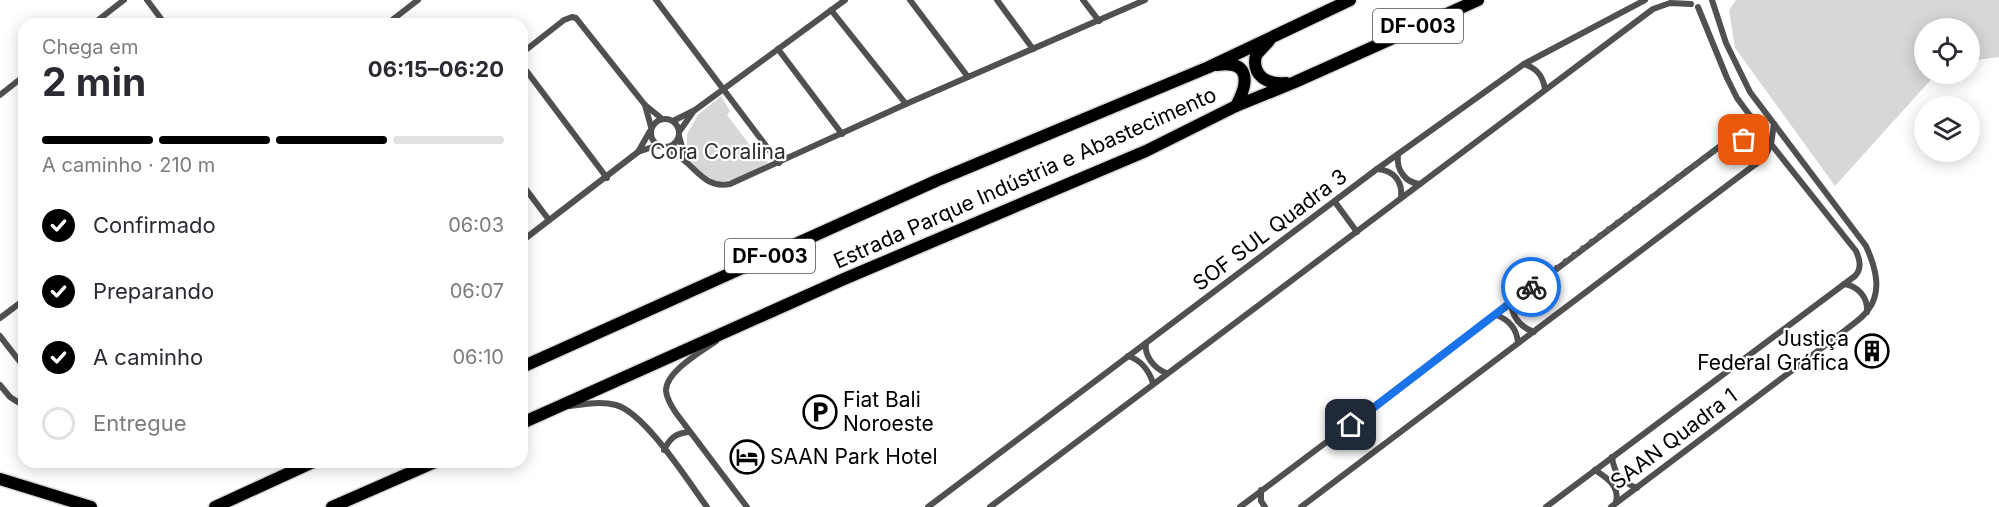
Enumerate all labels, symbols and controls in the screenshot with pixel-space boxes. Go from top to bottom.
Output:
road number: DF-003 [1373,9,1463,43]
map controls [1914,18,1980,162]
button: locate [1914,18,1980,84]
text: Chega em [42,35,138,59]
text: 06:15–06:20 [368,56,504,82]
text: 2 min [42,58,146,105]
street label: Estrada Parque Indústria e Abastecimento [830,81,1220,274]
button: layers [1914,96,1980,162]
pin [1718,114,1769,165]
icon: bag [1727,123,1760,156]
park label: Cora Coralina [650,139,786,164]
text: A caminho · 210 m [42,153,215,177]
street label: SOF SUL Quadra 3 [1188,164,1352,296]
icon: check [42,209,75,242]
text: Confirmado [93,212,216,238]
text: 06:03 [448,213,504,237]
road number: DF-003 [725,239,815,273]
courier [1501,257,1561,317]
icon: bike [1515,271,1548,304]
icon: check [42,275,75,308]
text: Preparando [93,278,214,304]
text: 06:07 [450,279,504,303]
place label: Justiça Federal Gráfica [1697,326,1849,375]
building icon: Justiça Federal Gráfica [1854,333,1890,369]
icon: check [42,341,75,374]
text: A caminho [93,344,203,370]
text: 06:10 [452,345,504,369]
street label: SAAN Quadra 1 [1606,383,1742,494]
place label: Fiat Bali Noroeste [843,387,934,436]
parking icon: Fiat Bali Noroeste [802,394,838,430]
pin [1325,399,1376,450]
icon: home [1334,408,1367,441]
text: Entregue [93,410,187,436]
hotel icon: SAAN Park Hotel [729,439,765,475]
place label: SAAN Park Hotel [770,444,938,469]

